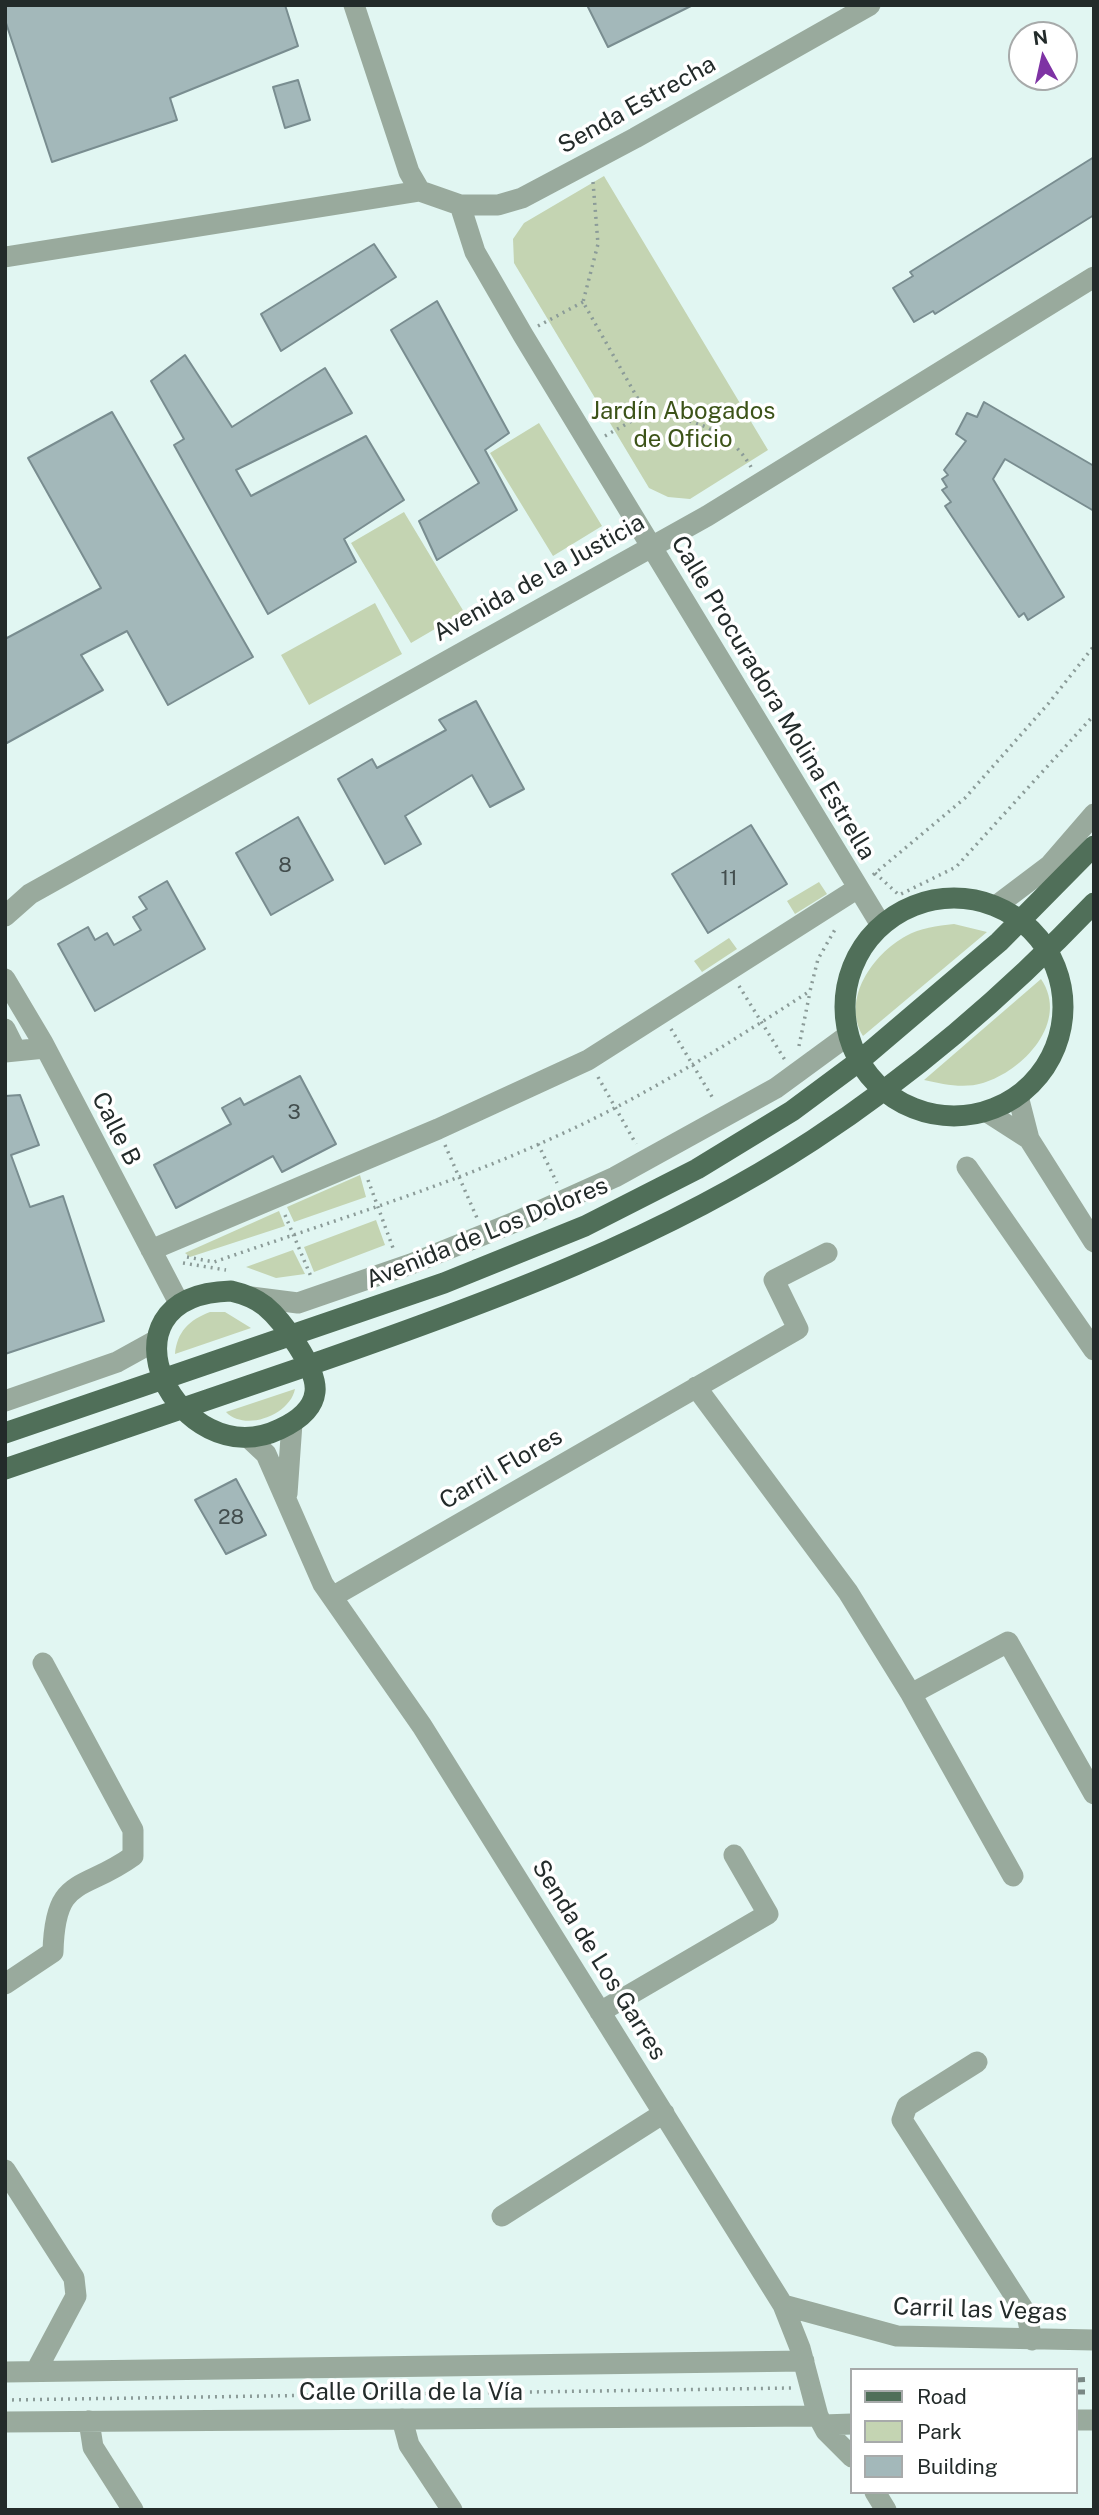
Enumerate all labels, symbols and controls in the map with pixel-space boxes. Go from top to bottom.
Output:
north arrow [1008,21,1078,91]
text: N [1031,25,1049,49]
street label: Senda Estrecha [553,50,721,160]
park label: Jardín Abogados de Oficio [591,398,775,454]
street label: Avenida de la Justicia [428,508,650,648]
street label: Calle Procuradora Molina Estrella [665,531,881,865]
house number: 8 [278,853,292,879]
house number: 11 [720,866,738,892]
street label: Calle B [85,1087,147,1171]
house number: 3 [287,1100,301,1126]
street label: Avenida de Los Dolores [362,1171,612,1295]
street label: Carril Flores [435,1422,567,1516]
house number: 28 [218,1505,244,1531]
street label: Senda de Los Garres [526,1855,672,2065]
street label: Carril las Vegas [892,2293,1068,2327]
legend [850,2368,1078,2494]
street label: Calle Orilla de la Vía [299,2379,523,2407]
text: Road [917,2384,967,2409]
text: Park [917,2419,962,2444]
text: Building [917,2454,998,2479]

